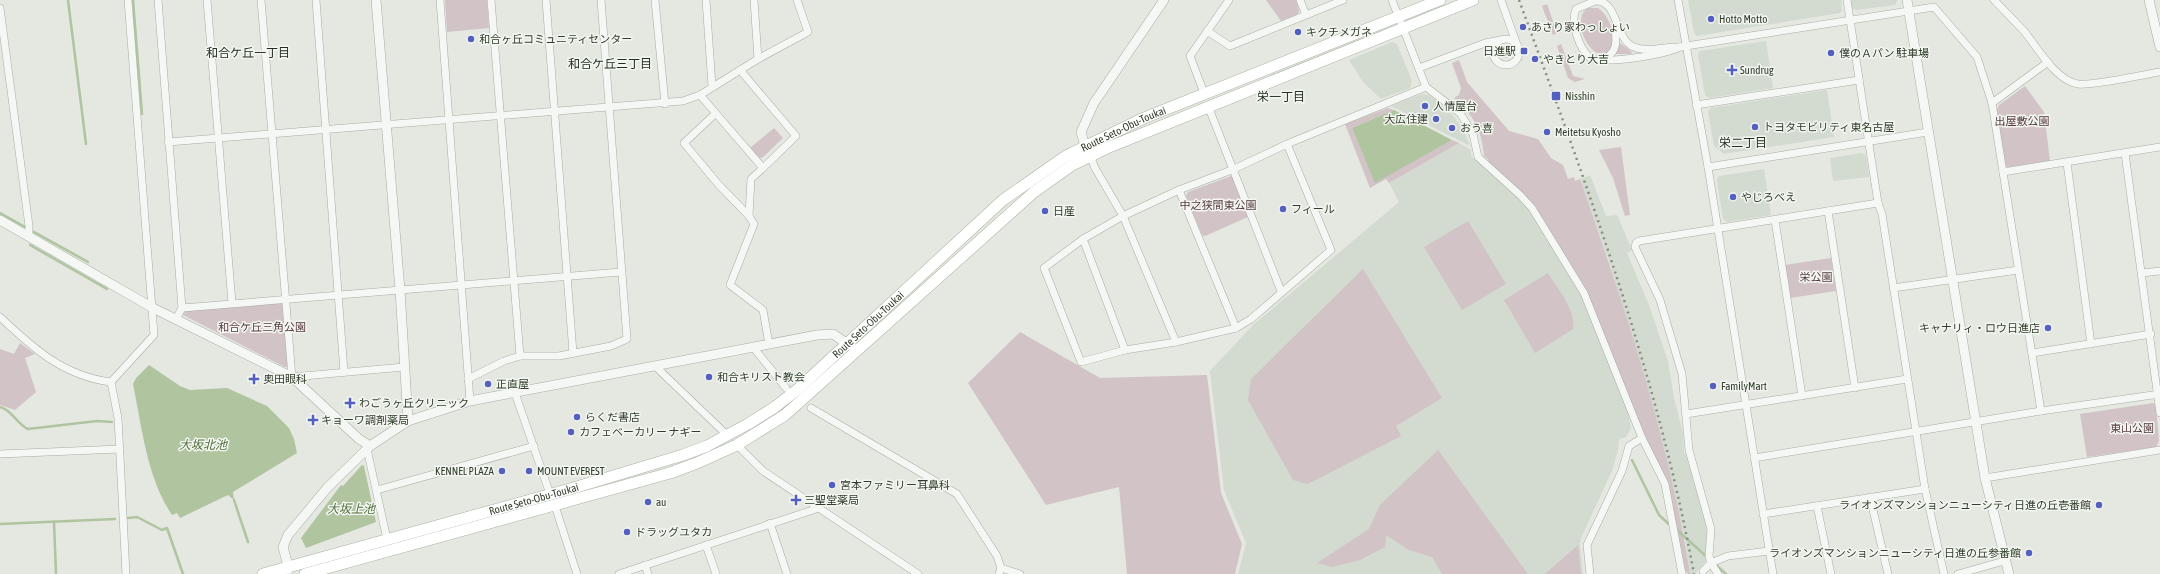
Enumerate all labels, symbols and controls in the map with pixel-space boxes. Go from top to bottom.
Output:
place label: Hotto Motto [1719,13,1767,25]
marker: Hotto Motto [1706,14,1716,24]
place label: あさり家わっしょい [1531,21,1630,33]
marker: あさり家わっしょい [1518,22,1528,32]
place label: キクチメガネ [1306,26,1372,38]
marker: キクチメガネ [1293,27,1303,37]
place label: 和合ヶ丘コミュニティセンター [479,33,632,45]
marker: 和合ヶ丘コミュニティセンター [466,34,476,44]
place label: 日進駅 [1483,45,1516,57]
district label: 和合ケ丘一丁目 [206,46,290,60]
marker: 日進駅 [1519,46,1529,56]
place label: 僕のＡパン 駐車場 [1839,47,1929,59]
marker: 僕のＡパン 駐車場 [1826,48,1836,58]
place label: やきとり大吉 [1543,53,1609,65]
marker: やきとり大吉 [1530,54,1540,64]
district label: 和合ケ丘三丁目 [568,57,652,71]
place label: Sundrug [1740,64,1774,76]
marker: Sundrug [1727,65,1737,75]
district label: 栄一丁目 [1257,90,1305,104]
marker: Nisshin [1550,90,1562,102]
place label: Nisshin [1565,90,1595,102]
place label: 人情屋台 [1433,100,1477,112]
marker: 人情屋台 [1420,101,1430,111]
street label: Route Seto-Obu-Toukai [1079,104,1168,154]
place label: 大広住建 [1384,113,1428,125]
marker: 大広住建 [1431,114,1441,124]
park label: 出屋敷公園 [1995,115,2050,127]
place label: トヨタモビリティ東名古屋 [1763,121,1894,133]
place label: おう喜 [1460,122,1493,134]
marker: トヨタモビリティ東名古屋 [1750,122,1760,132]
marker: おう喜 [1447,123,1457,133]
place label: Meitetsu Kyosho [1555,126,1621,138]
marker: Meitetsu Kyosho [1542,127,1552,137]
district label: 栄二丁目 [1719,136,1767,150]
place label: やじろべえ [1741,191,1796,203]
marker: やじろべえ [1728,192,1738,202]
park label: 中之狭間東公園 [1180,199,1257,211]
place label: フィール [1291,203,1335,215]
marker: フィール [1278,204,1288,214]
place label: 日産 [1053,205,1075,217]
marker: 日産 [1040,206,1050,216]
park label: 栄公園 [1800,271,1833,283]
street label: Route Seto-Obu-Toukai [830,289,906,360]
park label: 和合ケ丘三角公園 [218,321,306,333]
place label: キャナリィ・ロウ日進店 [1919,322,2040,334]
marker: キャナリィ・ロウ日進店 [2043,323,2053,333]
place label: 和合キリスト教会 [717,371,805,383]
marker: 和合キリスト教会 [704,372,714,382]
marker: 奥田眼科 [248,373,260,385]
place label: 奥田眼科 [263,373,307,385]
place label: 正直屋 [496,378,529,390]
marker: 正直屋 [483,379,493,389]
place label: FamilyMart [1721,380,1767,392]
marker: FamilyMart [1708,381,1718,391]
marker: わごうヶ丘クリニック [344,397,356,409]
place label: わごうヶ丘クリニック [359,397,469,409]
place label: らくだ書店 [585,411,640,423]
marker: らくだ書店 [572,412,582,422]
place label: キョーワ調剤薬局 [321,414,409,426]
marker: キョーワ調剤薬局 [308,415,318,425]
park label: 東山公園 [2110,422,2154,434]
place label: カフェベーカリー ナギー [579,426,702,438]
marker: カフェベーカリー ナギー [566,427,576,437]
water label: 大坂北池 [179,438,228,452]
place label: KENNEL PLAZA [435,465,495,477]
place label: MOUNT EVEREST [537,465,605,477]
marker: KENNEL PLAZA [497,466,507,476]
marker: MOUNT EVEREST [524,466,534,476]
place label: 宮本ファミリー耳鼻科 [840,479,950,491]
marker: 宮本ファミリー耳鼻科 [827,480,837,490]
street label: Route Seto-Obu-Toukai [488,481,580,517]
place label: 三聖堂薬局 [804,494,859,506]
marker: 三聖堂薬局 [791,495,801,505]
place label: au [656,496,666,508]
marker: au [643,497,653,507]
place label: ライオンズマンションニューシティ日進の丘壱番館 [1839,499,2091,511]
marker: ライオンズマンションニューシティ日進の丘壱番館 [2094,500,2104,510]
water label: 大坂上池 [327,502,376,516]
place label: ドラッグユタカ [635,526,712,538]
marker: ドラッグユタカ [622,527,632,537]
place label: ライオンズマンションニューシティ日進の丘参番館 [1769,547,2021,559]
marker: ライオンズマンションニューシティ日進の丘参番館 [2024,548,2034,558]

